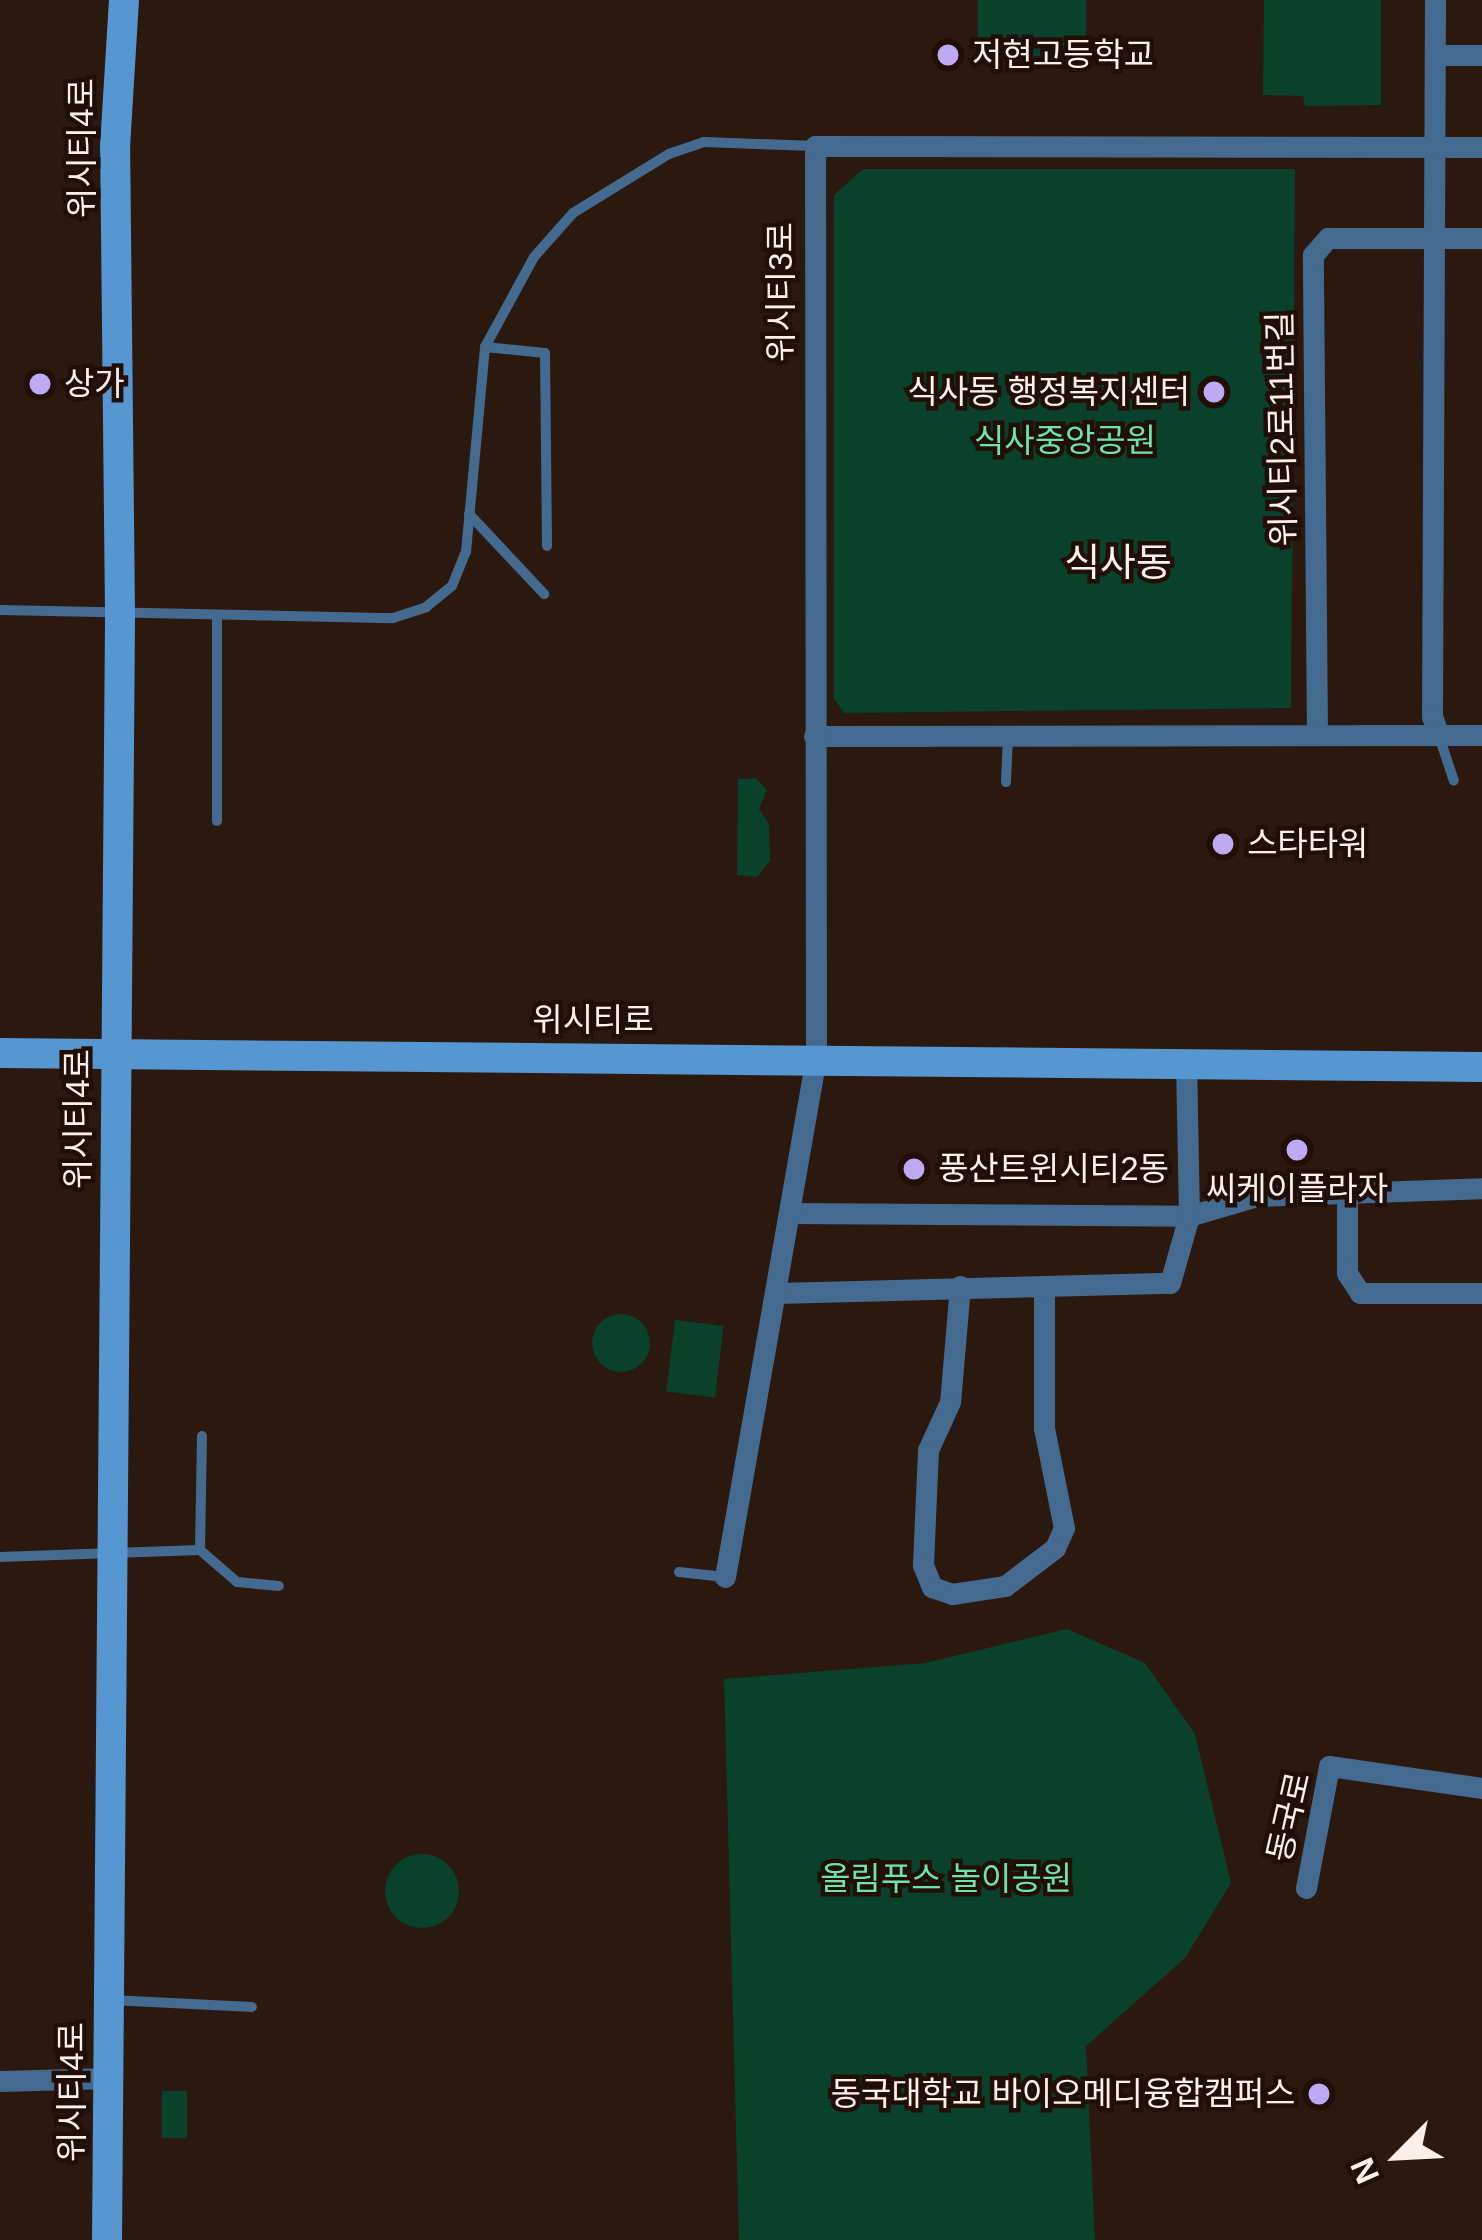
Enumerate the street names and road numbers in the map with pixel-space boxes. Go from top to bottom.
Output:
street label: 위시티4로 [62,78,102,218]
street label: 위시티3로 [761,222,801,362]
street label: 위시티2로11번길 [1260,311,1304,547]
street label: 위시티로 [532,1000,654,1040]
street label: 위시티4로 [58,1049,98,1189]
street label: 동국로 [1259,1768,1319,1866]
street label: 위시티4로 [52,2022,92,2162]

